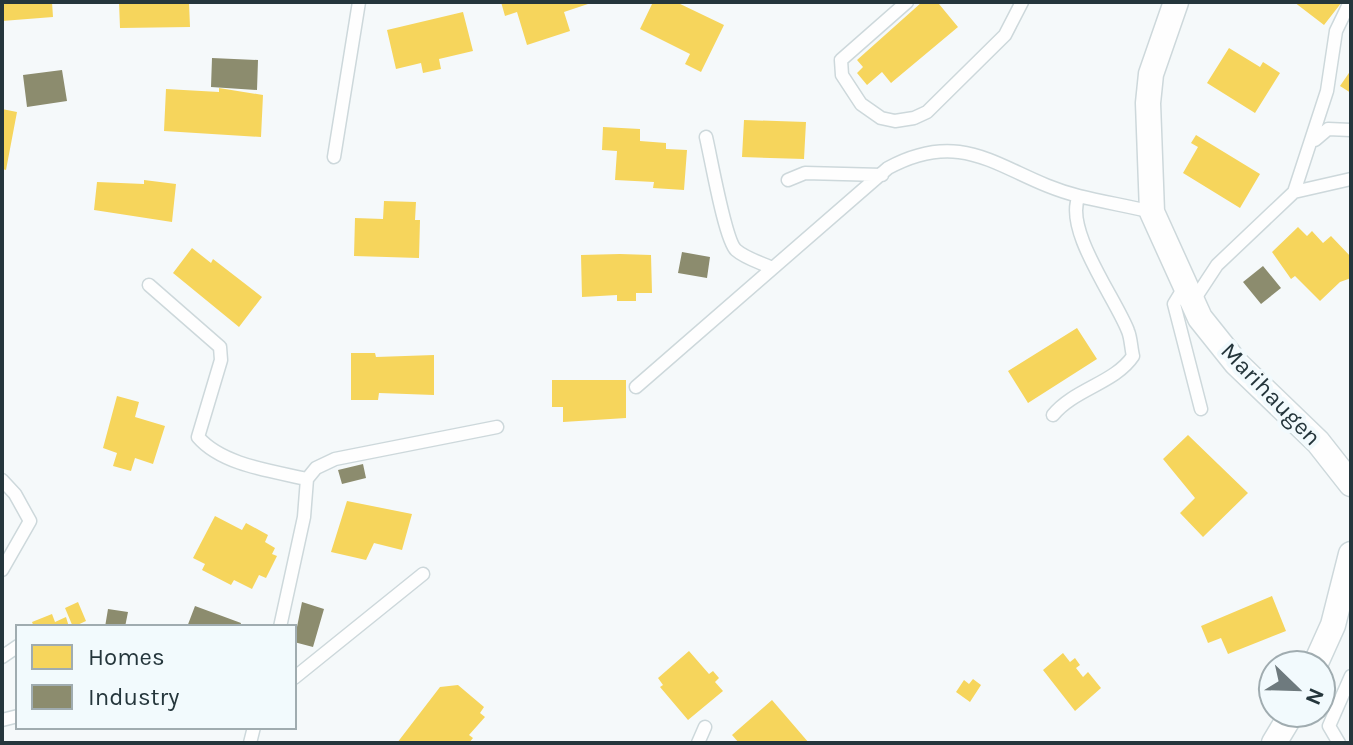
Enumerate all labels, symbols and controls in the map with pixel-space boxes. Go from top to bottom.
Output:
street label: Marihaugen [1215,337,1327,451]
legend [16,625,296,729]
text: Homes [88,643,165,671]
north arrow [1257,649,1337,729]
text: Industry [88,683,179,711]
text: N [1299,684,1330,709]

